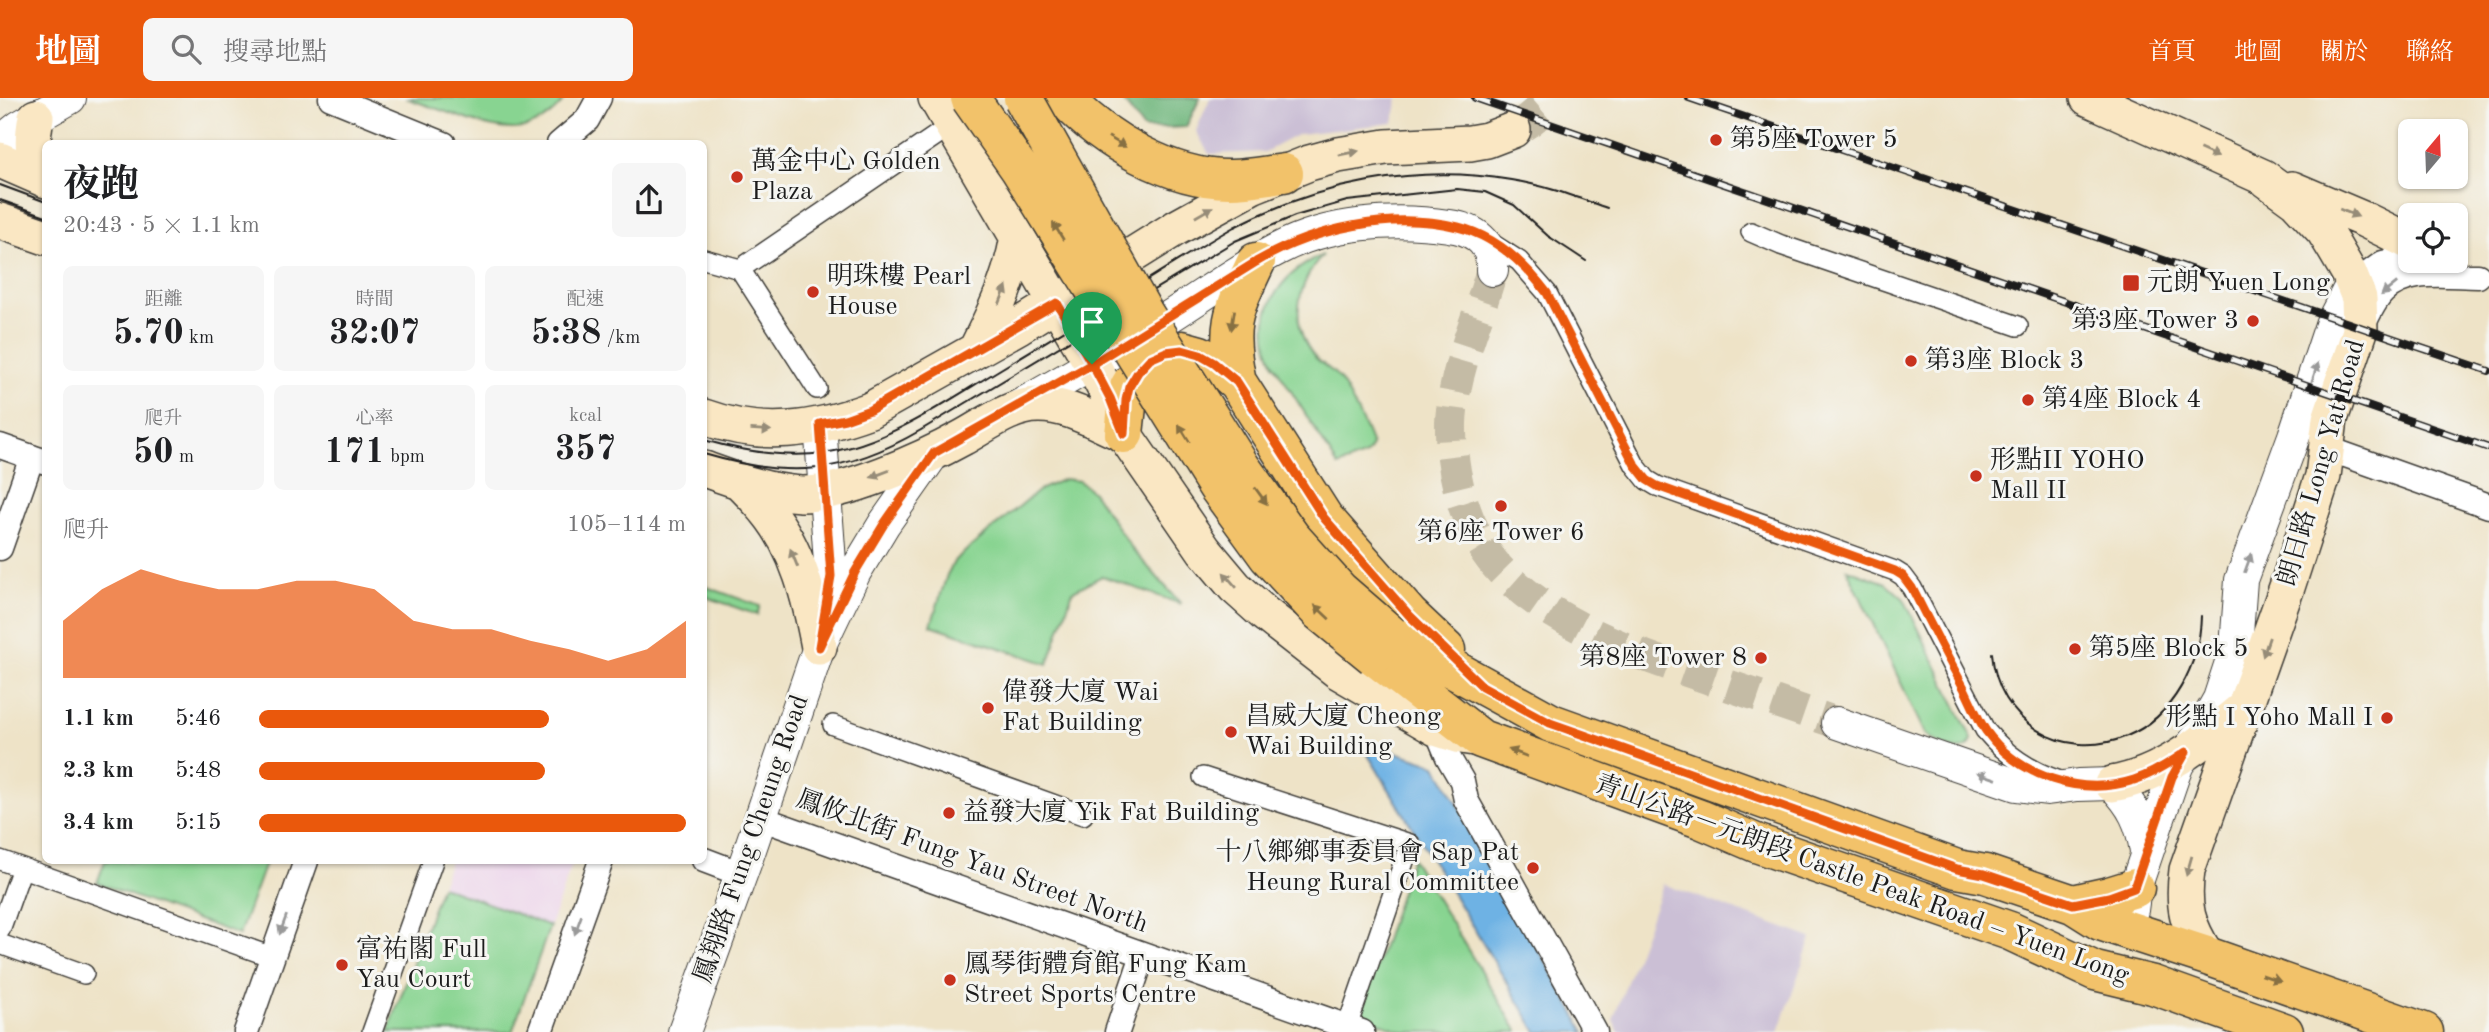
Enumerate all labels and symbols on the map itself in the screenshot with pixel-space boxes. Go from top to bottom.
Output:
north arrow [2398,119,2468,189]
place label: 第5座 Tower 5 [1730,125,1898,153]
marker: 第5座 Tower 5 [1708,132,1724,148]
one-way arrow [1107,136,1126,148]
place label: 萬金中心 Golden Plaza [751,147,941,205]
one-way arrow [2199,147,2219,159]
one-way arrow [1338,148,1360,159]
marker: 萬金中心 Golden Plaza [729,169,745,185]
one-way arrow [1195,206,1214,218]
one-way arrow [2338,207,2359,218]
one-way arrow [1052,221,1065,241]
place label: 明珠樓 Pearl House [827,262,971,320]
place label: 元朗 Yuen Long [2147,268,2330,296]
marker: 元朗 Yuen Long [2121,273,2141,293]
one-way arrow [2380,281,2397,296]
marker: 明珠樓 Pearl House [805,284,821,300]
one-way arrow [997,285,1008,306]
pin [1062,292,1122,364]
place label: 第3座 Tower 3 [2071,306,2239,334]
one-way arrow [1227,309,1238,331]
marker: 第3座 Tower 3 [2245,313,2261,329]
street label: 朗日路 Long Yat Road [2272,336,2370,589]
place label: 第3座 Block 3 [1925,346,2084,374]
marker: 第3座 Block 3 [1903,353,1919,369]
one-way arrow [2310,361,2321,382]
place label: 第4座 Block 4 [2042,385,2201,413]
marker: 第4座 Block 4 [2020,392,2036,408]
one-way arrow [1177,423,1190,442]
one-way arrow [751,424,773,435]
place label: 形點II YOHO Mall II [1990,446,2144,504]
one-way arrow [870,468,891,479]
marker: 形點II YOHO Mall II [1968,468,1984,484]
one-way arrow [1254,487,1268,505]
marker: 第6座 Tower 6 [1493,498,1509,514]
place label: 第6座 Tower 6 [1417,518,1585,546]
one-way arrow [788,547,799,568]
one-way arrow [2243,552,2254,573]
one-way arrow [1223,571,1238,588]
one-way arrow [1313,604,1331,620]
place label: 第5座 Block 5 [2089,634,2248,662]
one-way arrow [2260,637,2271,658]
marker: 第5座 Block 5 [2067,641,2083,657]
place label: 第8座 Tower 8 [1579,643,1747,671]
marker: 第8座 Tower 8 [1753,650,1769,666]
place label: 偉發大廈 Wai Fat Building [1002,677,1159,736]
street label: 鳳翔路 Fung Cheung Road [689,691,814,986]
marker: 偉發大廈 Wai Fat Building [980,700,996,716]
place label: 昌威大廈 Cheong Wai Building [1245,701,1441,760]
place label: 形點 I Yoho Mall I [2166,703,2373,731]
marker: 形點 I Yoho Mall I [2379,710,2395,726]
marker: 昌威大廈 Cheong Wai Building [1223,724,1239,740]
one-way arrow [1507,748,1528,759]
street label: 青山公路－元朗段 Castle Peak Road – Yuen Long [1591,769,2133,989]
one-way arrow [1977,770,1998,781]
street label: 鳳攸北街 Fung Yau Street North [793,784,1152,938]
place label: 益發大廈 Yik Fat Building [963,797,1259,826]
marker: 益發大廈 Yik Fat Building [941,805,957,821]
place label: 十八鄉鄉事委員會 Sap Pat Heung Rural Committee [1216,838,1519,896]
one-way arrow [2184,855,2194,876]
marker: 十八鄉鄉事委員會 Sap Pat Heung Rural Committee [1525,860,1541,876]
one-way arrow [277,915,288,936]
one-way arrow [572,915,583,936]
place label: 富祐閣 Full Yau Court [356,934,487,993]
place label: 鳳琴街體育館 Fung Kam Street Sports Centre [964,949,1247,1008]
marker: 富祐閣 Full Yau Court [334,957,350,973]
marker: 鳳琴街體育館 Fung Kam Street Sports Centre [942,972,958,988]
one-way arrow [2261,973,2282,984]

